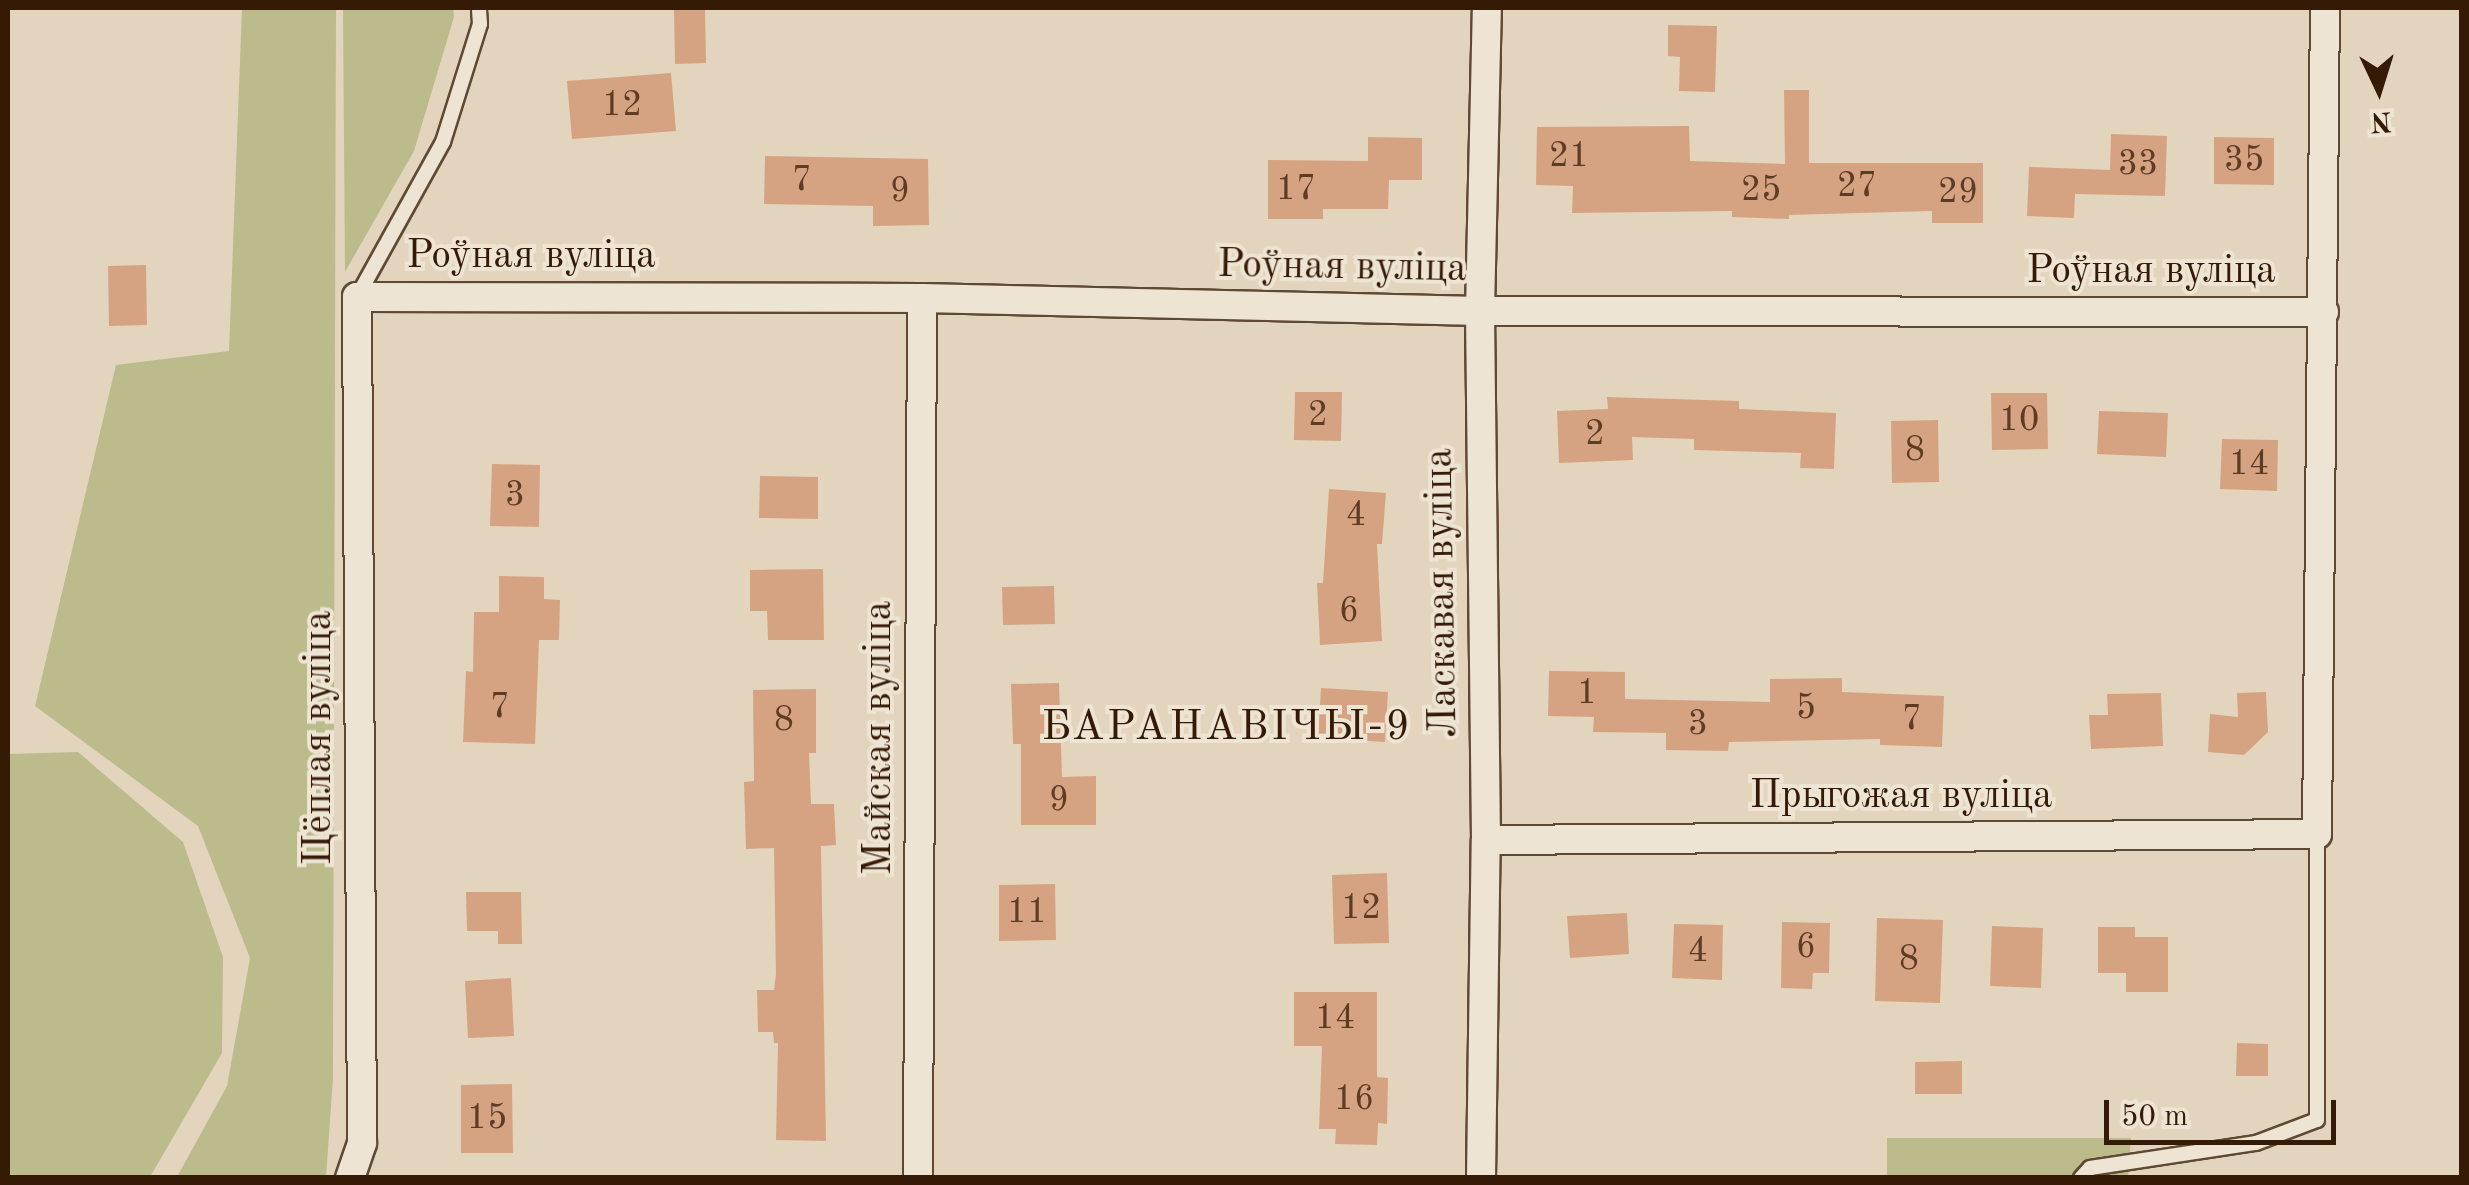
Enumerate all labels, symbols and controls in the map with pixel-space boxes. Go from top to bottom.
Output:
north arrow [2329,40,2429,140]
house number: 12 [602,85,642,127]
text: N [2369,105,2393,135]
house number: 21 [1549,136,1589,178]
house number: 35 [2224,140,2264,182]
house number: 33 [2118,144,2158,186]
house number: 7 [792,160,812,202]
house number: 27 [1837,166,1877,208]
house number: 17 [1276,169,1316,211]
house number: 25 [1741,170,1781,212]
house number: 9 [890,171,910,213]
house number: 29 [1938,172,1978,214]
street label: Роўная вуліца [406,233,656,281]
street label: Роўная вуліца [1217,242,1467,294]
street label: Роўная вуліца [2026,248,2276,296]
house number: 2 [1308,395,1328,437]
house number: 10 [1999,400,2039,442]
house number: 2 [1585,414,1605,456]
house number: 8 [1905,430,1925,472]
house number: 14 [2229,444,2269,486]
street label: Ласкавая вуліца [1416,448,1470,738]
house number: 3 [505,475,525,517]
house number: 4 [1346,495,1366,537]
house number: 6 [1339,591,1359,633]
street label: Майская вуліца [856,601,904,875]
street label: Цёплая вуліца [296,610,344,866]
house number: 1 [1577,673,1597,715]
house number: 7 [490,687,510,729]
house number: 5 [1796,688,1816,730]
house number: 7 [1902,699,1922,741]
house number: 8 [774,700,794,742]
district label: БАРАНАВІЧЫ-9 [1042,703,1412,753]
house number: 3 [1688,704,1708,746]
street label: Прыгожая вуліца [1749,773,2053,821]
house number: 9 [1049,780,1069,822]
house number: 12 [1341,888,1381,930]
house number: 11 [1007,892,1047,934]
house number: 6 [1796,927,1816,969]
house number: 4 [1688,931,1708,973]
house number: 8 [1899,939,1919,981]
house number: 14 [1315,998,1355,1040]
house number: 16 [1334,1079,1374,1121]
scale bar [2109,1080,2342,1142]
house number: 15 [467,1098,507,1140]
text: 50 m [2121,1102,2188,1132]

